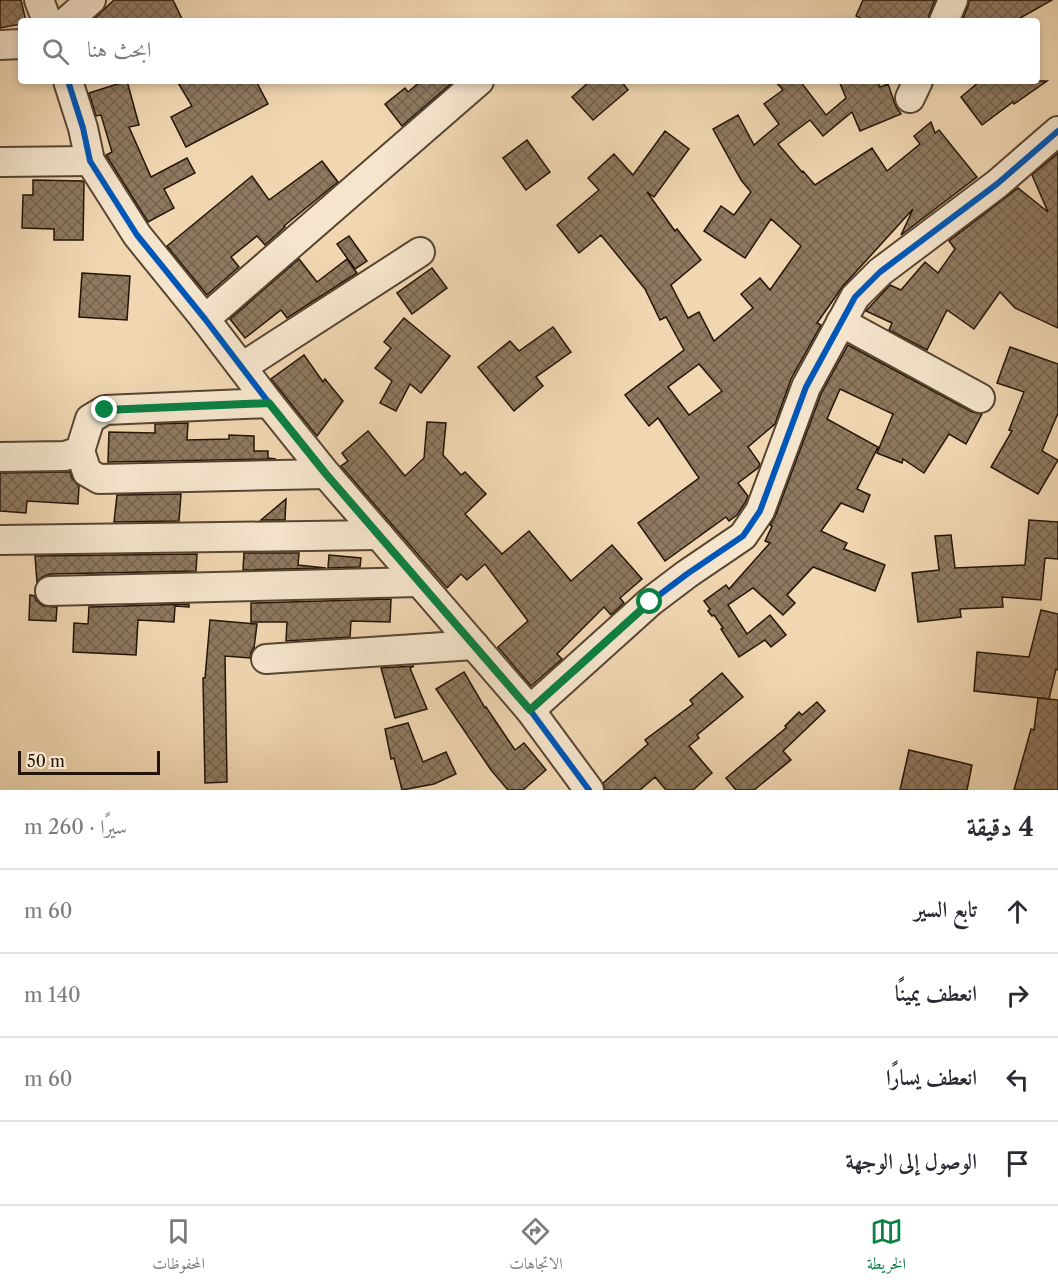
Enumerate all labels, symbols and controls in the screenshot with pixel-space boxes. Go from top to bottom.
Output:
search box [18,18,1040,84]
icon: search [39,35,72,68]
text: ابحث هنا [87,36,152,63]
route end [91,396,117,422]
route start [636,588,662,614]
scale bar [18,748,160,776]
text: 50 m [27,751,65,771]
text: 4 دقيقة [967,811,1034,843]
text: سيرًا · 260 m [24,815,127,839]
icon: ahead [1001,895,1034,928]
text: تابع السير [914,896,977,923]
text: 60 m [24,899,72,923]
icon: right [1001,979,1034,1012]
text: انعطف يمينًا [895,980,977,1007]
text: 140 m [24,983,81,1007]
icon: left [1001,1063,1034,1096]
text: انعطف يسارًا [886,1064,977,1091]
text: 60 m [24,1067,72,1091]
icon: arrive [1001,1147,1034,1180]
text: الوصول إلى الوجهة [845,1148,977,1175]
tab: المحفوظات [152,1215,205,1279]
tab: الاتجاهات [509,1215,563,1279]
tab: الخريطة [867,1215,906,1279]

